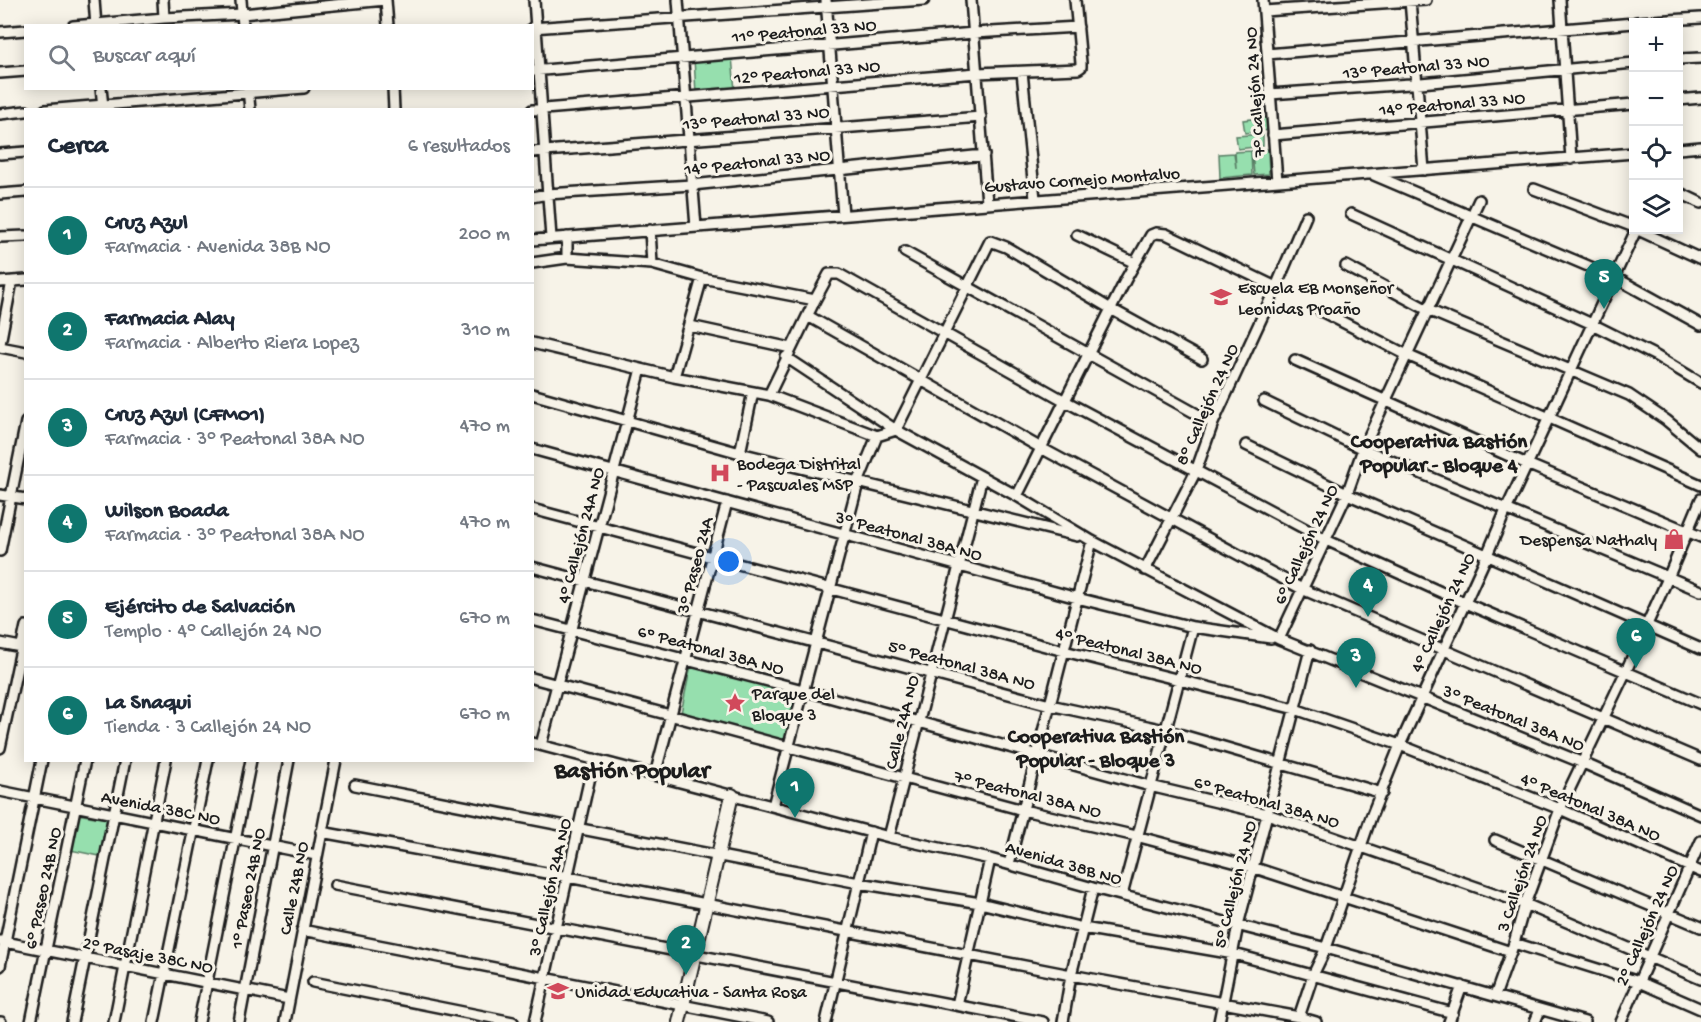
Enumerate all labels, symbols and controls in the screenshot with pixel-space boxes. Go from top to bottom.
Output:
street label: 11° Peatonal 33 NO [730,16,878,49]
map controls [1629,18,1683,234]
button: + [1629,18,1683,72]
search box [24,24,534,90]
street label: 7° Callejón 24 NO [1241,26,1272,159]
icon: search [45,41,78,74]
text: Buscar aquí [93,44,196,70]
street label: 13° Peatonal 33 NO [1341,52,1491,85]
street label: 12° Peatonal 33 NO [732,57,881,90]
button: − [1629,72,1683,126]
street label: 14° Peatonal 33 NO [1377,89,1526,122]
street label: 13° Peatonal 33 NO [681,103,831,136]
button: locate [1629,126,1683,180]
text: Cerca [48,132,108,163]
text: 6 resultados [408,136,510,159]
street label: 14° Peatonal 33 NO [682,145,831,182]
street label: Gustavo Cornejo Montalvo [983,164,1181,199]
button: layers [1629,180,1683,234]
text: Cruz Azul [105,211,188,237]
text: 1 [63,224,72,247]
text: 200 m [459,224,510,247]
text: Farmacia · Avenida 38B NO [105,237,330,260]
pin: 5 [1584,260,1624,309]
place label: Escuela EB Monseñor Leonidas Proaño [1238,279,1395,321]
school or university icon: Escuela EB Monseñor Leonidas Proaño [1209,285,1233,309]
text: Farmacia Alay [105,307,235,333]
text: 2 [63,320,72,343]
text: 310 m [461,320,510,343]
text: Farmacia · Alberto Riera Lopez [105,333,359,356]
street label: 8° Callejón 24 NO [1172,341,1245,469]
text: Cruz Azul (CFM01) [105,403,265,429]
text: 3 [62,416,73,439]
text: 470 m [460,416,510,439]
text: Farmacia · 3° Peatonal 38A NO [105,429,365,452]
district label: Cooperativa Bastión Popular - Bloque 4 [1350,431,1528,480]
place label: Bodega Distrital - Pascuales MSP [736,455,861,497]
hospital icon: Bodega Distrital - Pascuales MSP [708,461,732,485]
street label: 4° Callejón 24A NO [554,465,611,606]
street label: 6° Callejón 24 NO [1270,482,1344,608]
text: Wilson Boada [105,499,228,525]
street label: 3° Peatonal 38A NO [832,507,984,567]
text: 4 [63,512,72,535]
text: 470 m [460,512,510,535]
street label: 3° Paseo 24A [673,514,720,617]
text: Farmacia · 3° Peatonal 38A NO [105,525,365,548]
shop icon: Despensa Nathaly [1662,527,1686,551]
place label: Despensa Nathaly [1519,531,1657,552]
your location [714,547,743,576]
street label: 4° Callejón 24 NO [1407,550,1481,676]
pin: 4 [1348,568,1388,617]
text: Ejército de Salvación [105,595,295,621]
text: 5 [62,608,73,631]
text: 670 m [459,608,510,631]
pin: 6 [1616,618,1656,668]
text: Templo · 4° Callejón 24 NO [105,621,321,644]
street label: 6º Peatonal 38A NO [635,622,786,681]
street label: 4° Peatonal 38A NO [1053,624,1204,681]
street label: 5° Peatonal 38A NO [886,637,1037,696]
pin: 3 [1336,638,1376,688]
street label: Calle 24A NO [882,673,925,772]
street label: 3° Peatonal 38A NO [1438,681,1587,757]
place label: Parque del Bloque 3 [751,685,835,727]
text: La Snaqui [105,691,192,717]
place icon: Parque del Bloque 3 [723,691,747,715]
text: 6 [62,704,73,727]
text: 670 m [459,704,510,727]
text: Tienda · 3 Callejón 24 NO [105,717,311,740]
district label: Cooperativa Bastión Popular - Bloque 3 [1007,726,1185,775]
district label: Bastión Popular [554,758,712,787]
street label: 7° Peatonal 38A NO [951,767,1103,824]
pin: 1 [776,768,814,818]
street label: 4° Peatonal 38A NO [1517,769,1663,847]
street label: 6º Peatonal 38A NO [1191,773,1342,834]
street label: Avenida 38C NO [99,788,222,831]
street label: 3 Callejón 24 NO [1493,812,1553,936]
street label: 3° Callejón 24A NO [525,816,578,960]
street label: 5° Callejón 24 NO [1210,819,1262,950]
street label: 6° Paseo 24B NO [21,825,68,952]
street label: 1° Paseo 24B NO [227,826,271,952]
street label: Avenida 38B NO [1003,838,1124,891]
street label: Calle 24B NO [276,840,315,937]
street label: 2° Callejón 24 NO [1612,862,1684,990]
pin: 2 [666,926,706,975]
street label: 2° Pasaje 38C NO [81,934,215,979]
school or university icon: Unidad Educativa - Santa Rosa [546,979,570,1003]
place label: Unidad Educativa - Santa Rosa [575,983,808,1004]

